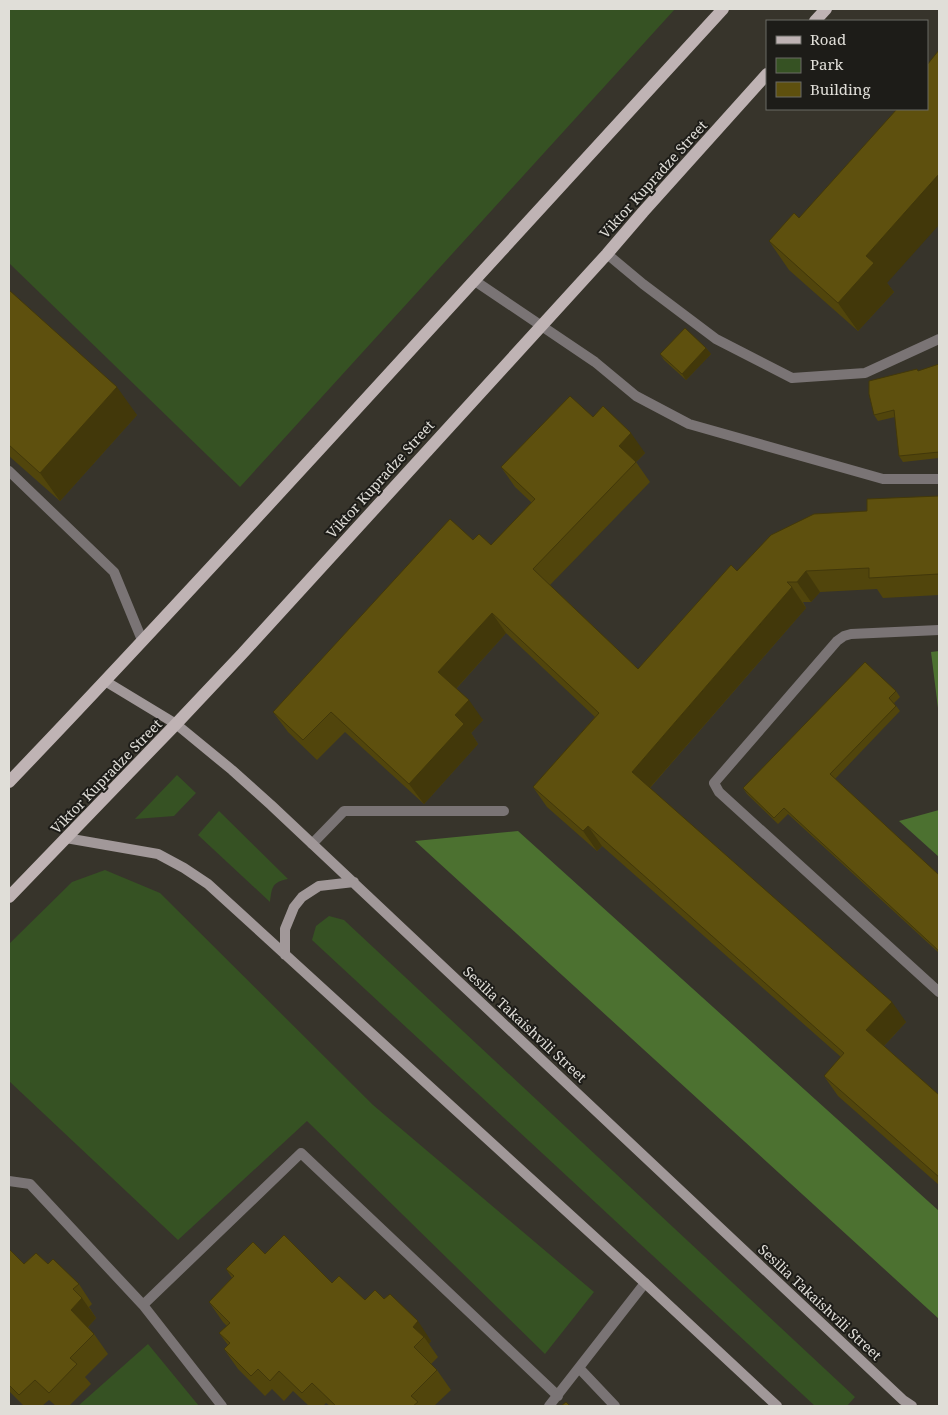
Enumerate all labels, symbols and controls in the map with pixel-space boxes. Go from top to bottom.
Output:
legend [766,20,928,110]
text: Road [810,29,846,49]
text: Park [810,54,844,74]
text: Building [810,79,871,99]
street label: Viktor Kupradze Street [595,116,711,242]
street label: Viktor Kupradze Street [322,416,438,542]
street label: Viktor Kupradze Street [46,715,166,837]
street label: Sesilia Takaishvili Street [459,962,591,1086]
street label: Sesilia Takaishvili Street [754,1240,886,1364]

